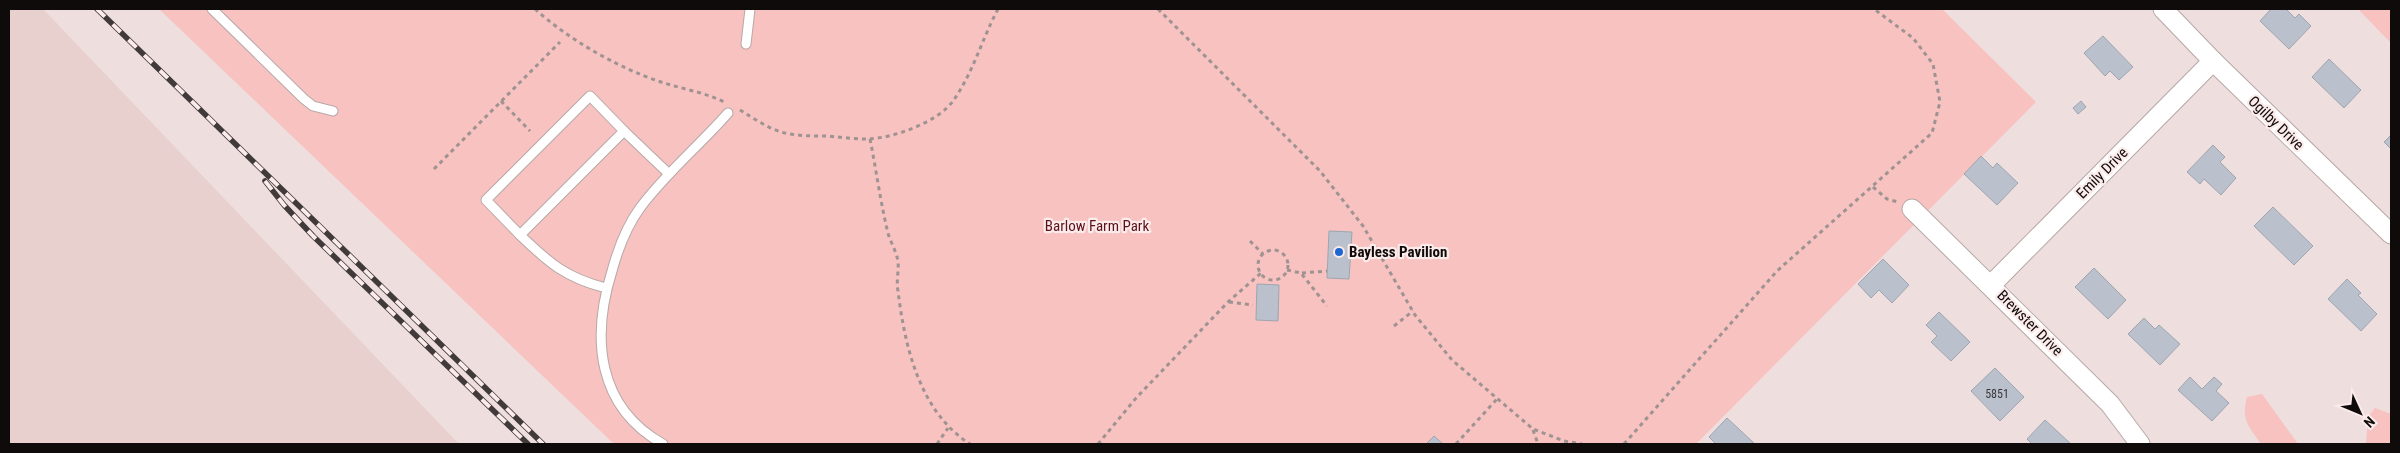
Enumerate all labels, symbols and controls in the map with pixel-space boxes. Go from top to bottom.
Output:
street label: Ogilby Drive [2244,92,2308,154]
street label: Emily Drive [2073,144,2131,202]
park label: Barlow Farm Park [1045,217,1149,235]
place label: Bayless Pavilion [1349,243,1447,261]
marker: Bayless Pavilion [1333,246,1345,258]
street label: Brewster Drive [1993,286,2067,360]
house number: 5851 [1985,387,2009,401]
north arrow [2335,388,2385,438]
text: N [2361,413,2378,431]

